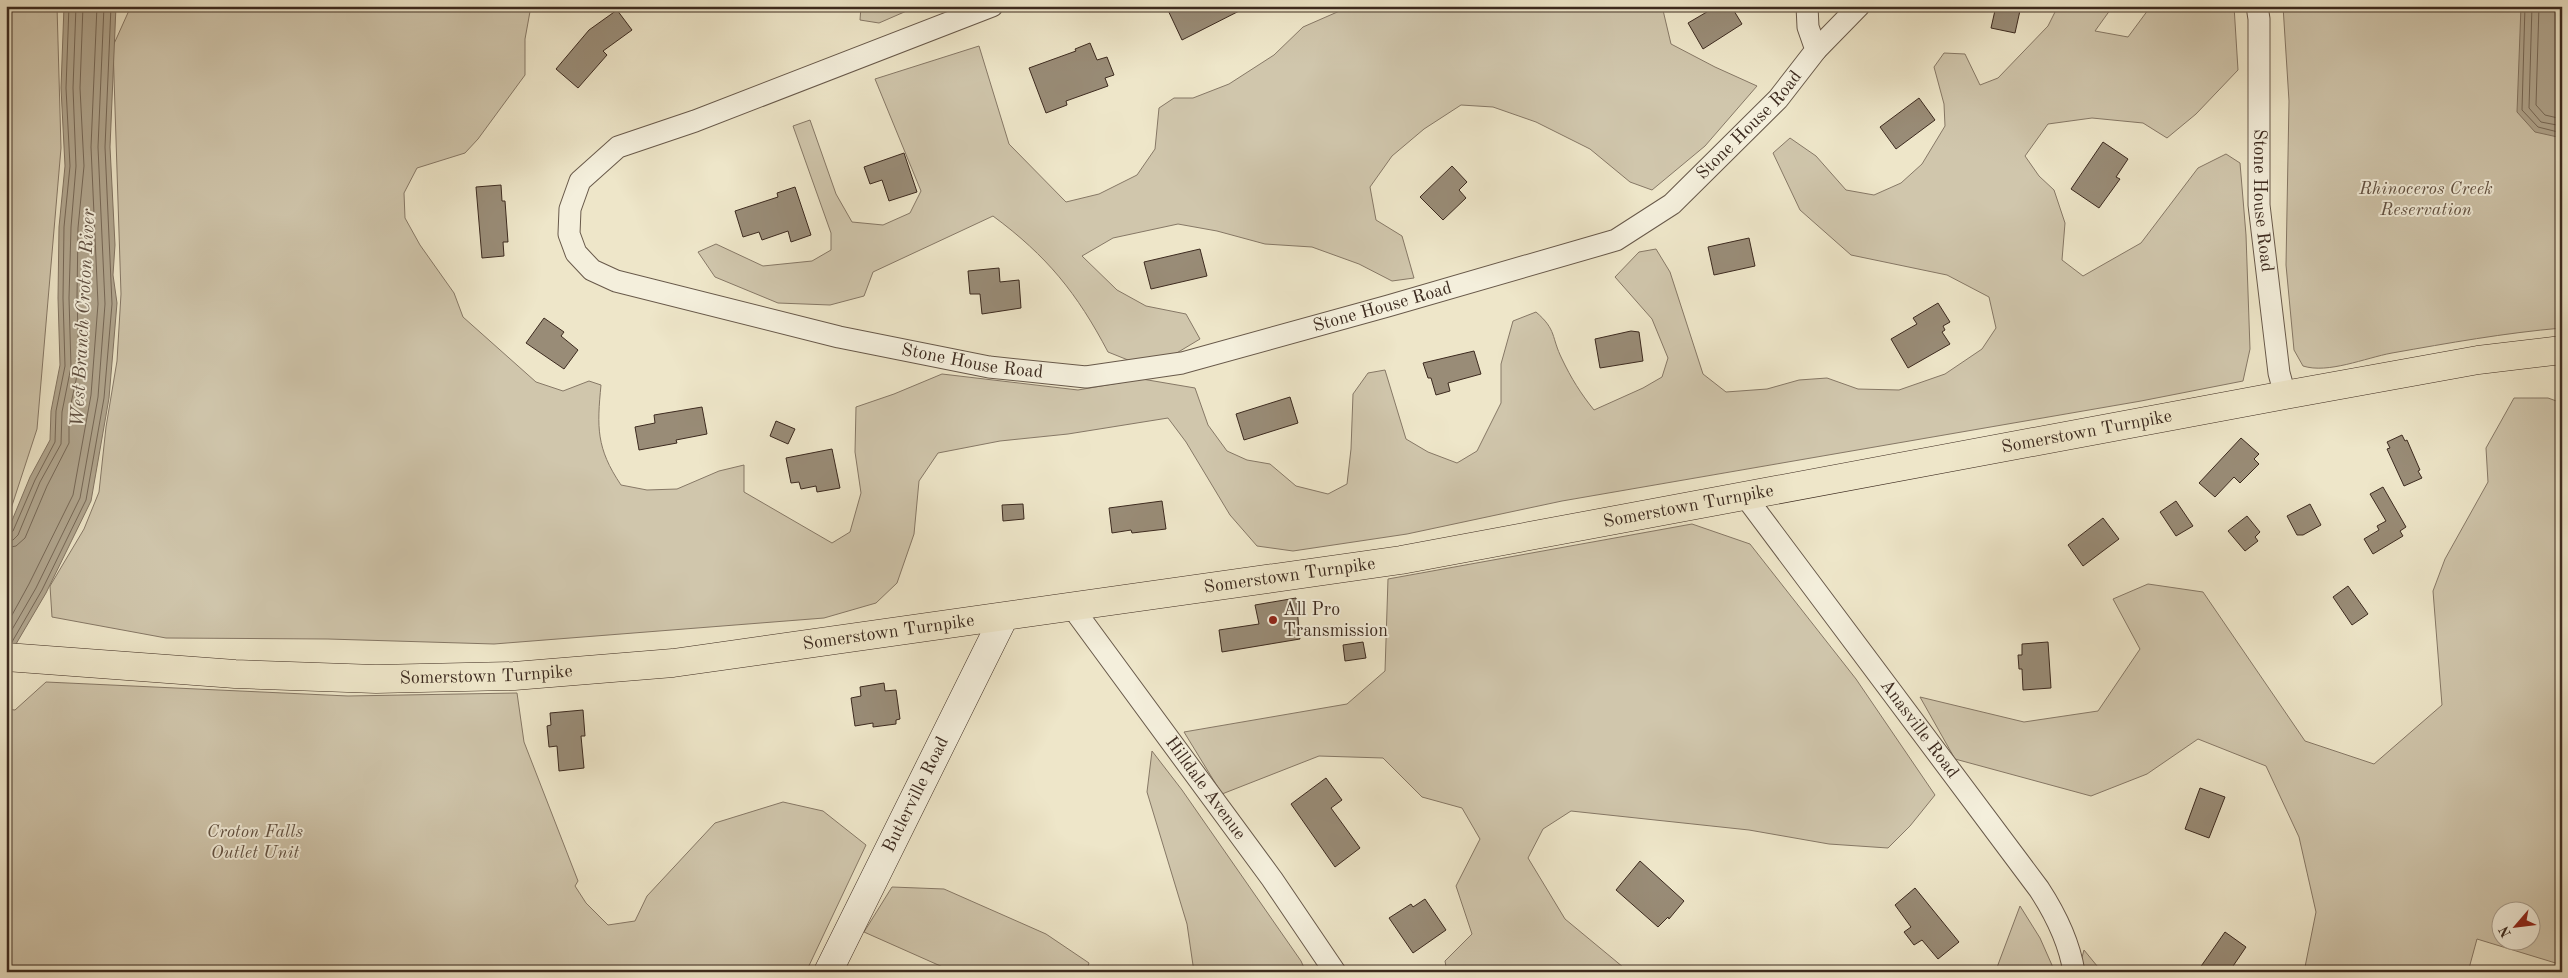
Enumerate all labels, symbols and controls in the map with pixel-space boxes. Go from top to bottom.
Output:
street label: Stone House Road [1693,67,1805,183]
street label: Stone House Road [2250,129,2276,273]
park label: Rhinoceros Creek Reservation [2358,180,2493,219]
water label: West Branch Croton River [69,207,99,428]
street label: Stone House Road [1311,279,1454,335]
street label: Stone House Road [900,341,1044,382]
street label: Somerstown Turnpike [2000,407,2173,457]
street label: Somerstown Turnpike [1602,482,1775,531]
street label: Somerstown Turnpike [1203,555,1377,597]
place label: All Pro Transmission [1283,601,1388,640]
street label: Somerstown Turnpike [802,611,976,654]
marker: All Pro Transmission [1267,614,1279,626]
street label: Somerstown Turnpike [400,662,573,687]
street label: Anasville Road [1877,676,1962,782]
street label: Butlerville Road [880,734,952,855]
street label: Hilldale Avenue [1162,734,1249,843]
park label: Croton Falls Outlet Unit [207,823,304,862]
north arrow [2490,900,2540,950]
text: N [2497,923,2514,940]

